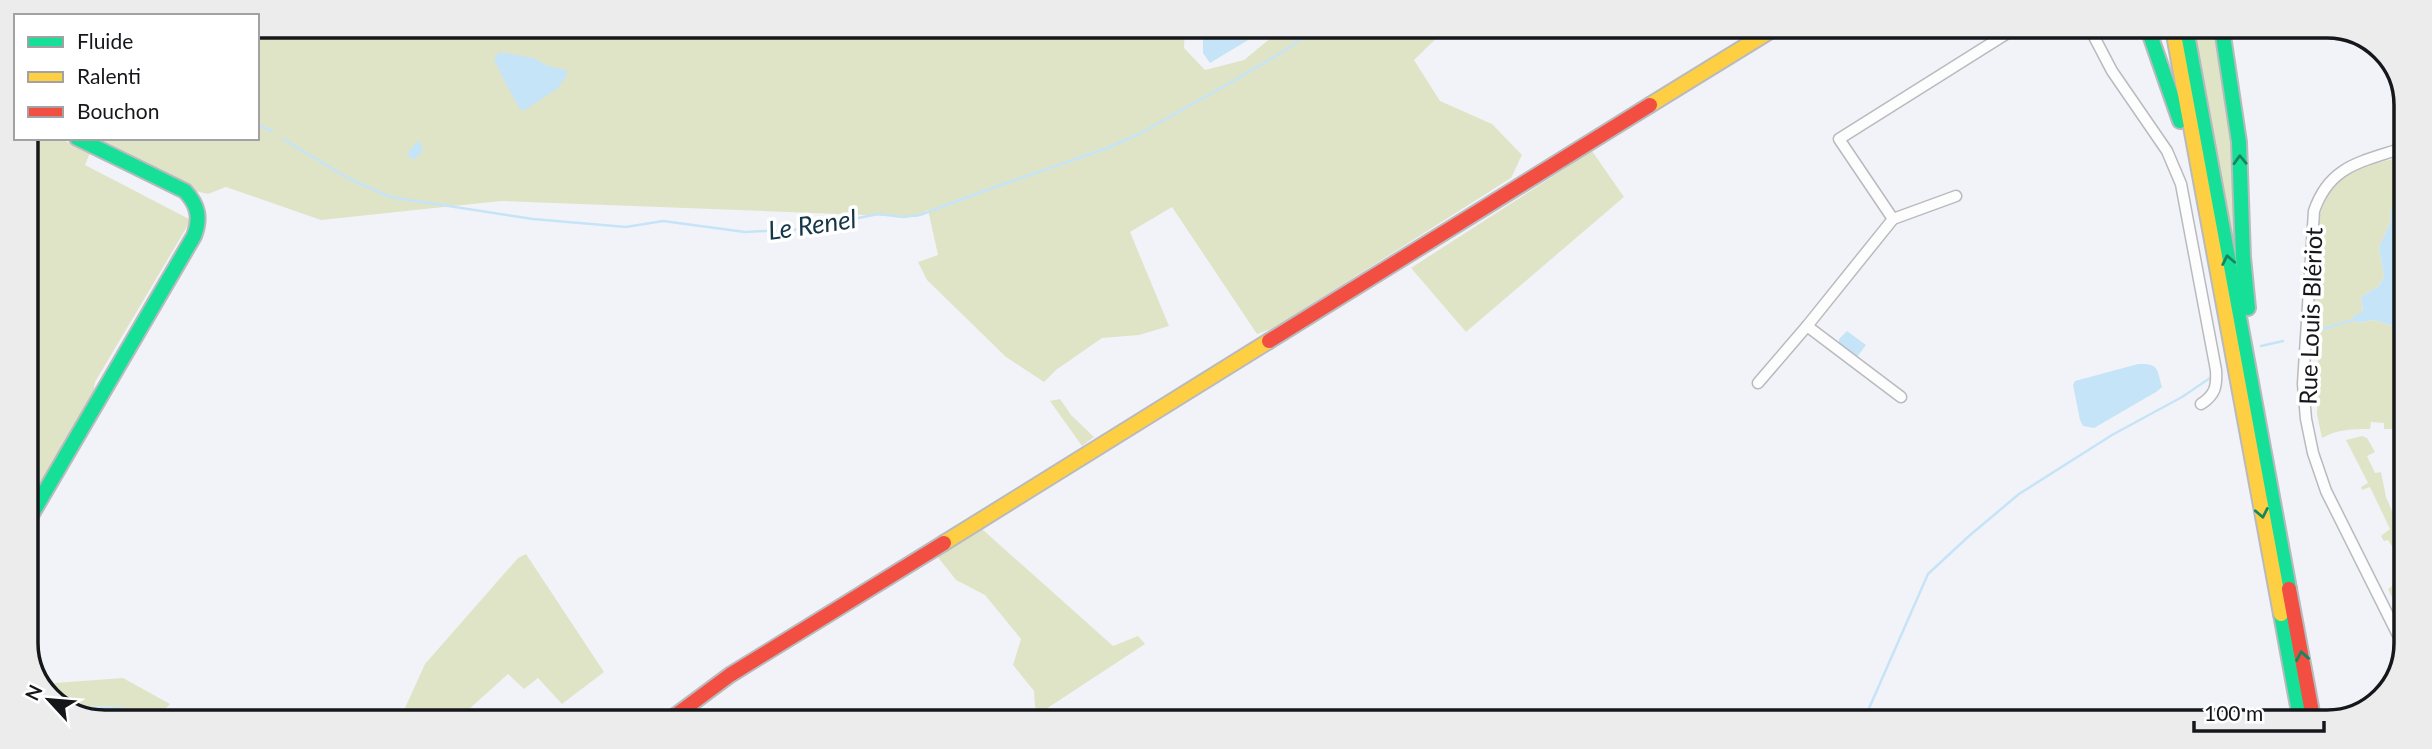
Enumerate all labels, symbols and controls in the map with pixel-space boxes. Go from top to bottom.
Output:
legend [14,14,259,140]
text: Fluide [77,28,133,53]
text: Ralenti [77,63,141,88]
text: Bouchon [77,98,159,123]
one-way arrow [2232,154,2248,165]
water label: Le Renel [766,202,858,246]
street label: Rue Louis Blériot [2292,226,2328,405]
one-way arrow [2221,254,2236,266]
one-way arrow [2254,507,2269,519]
one-way arrow [2295,650,2310,662]
north arrow [14,665,84,735]
text: N [20,681,47,704]
scale bar [2194,690,2324,734]
text: 100 m [2204,700,2263,725]

